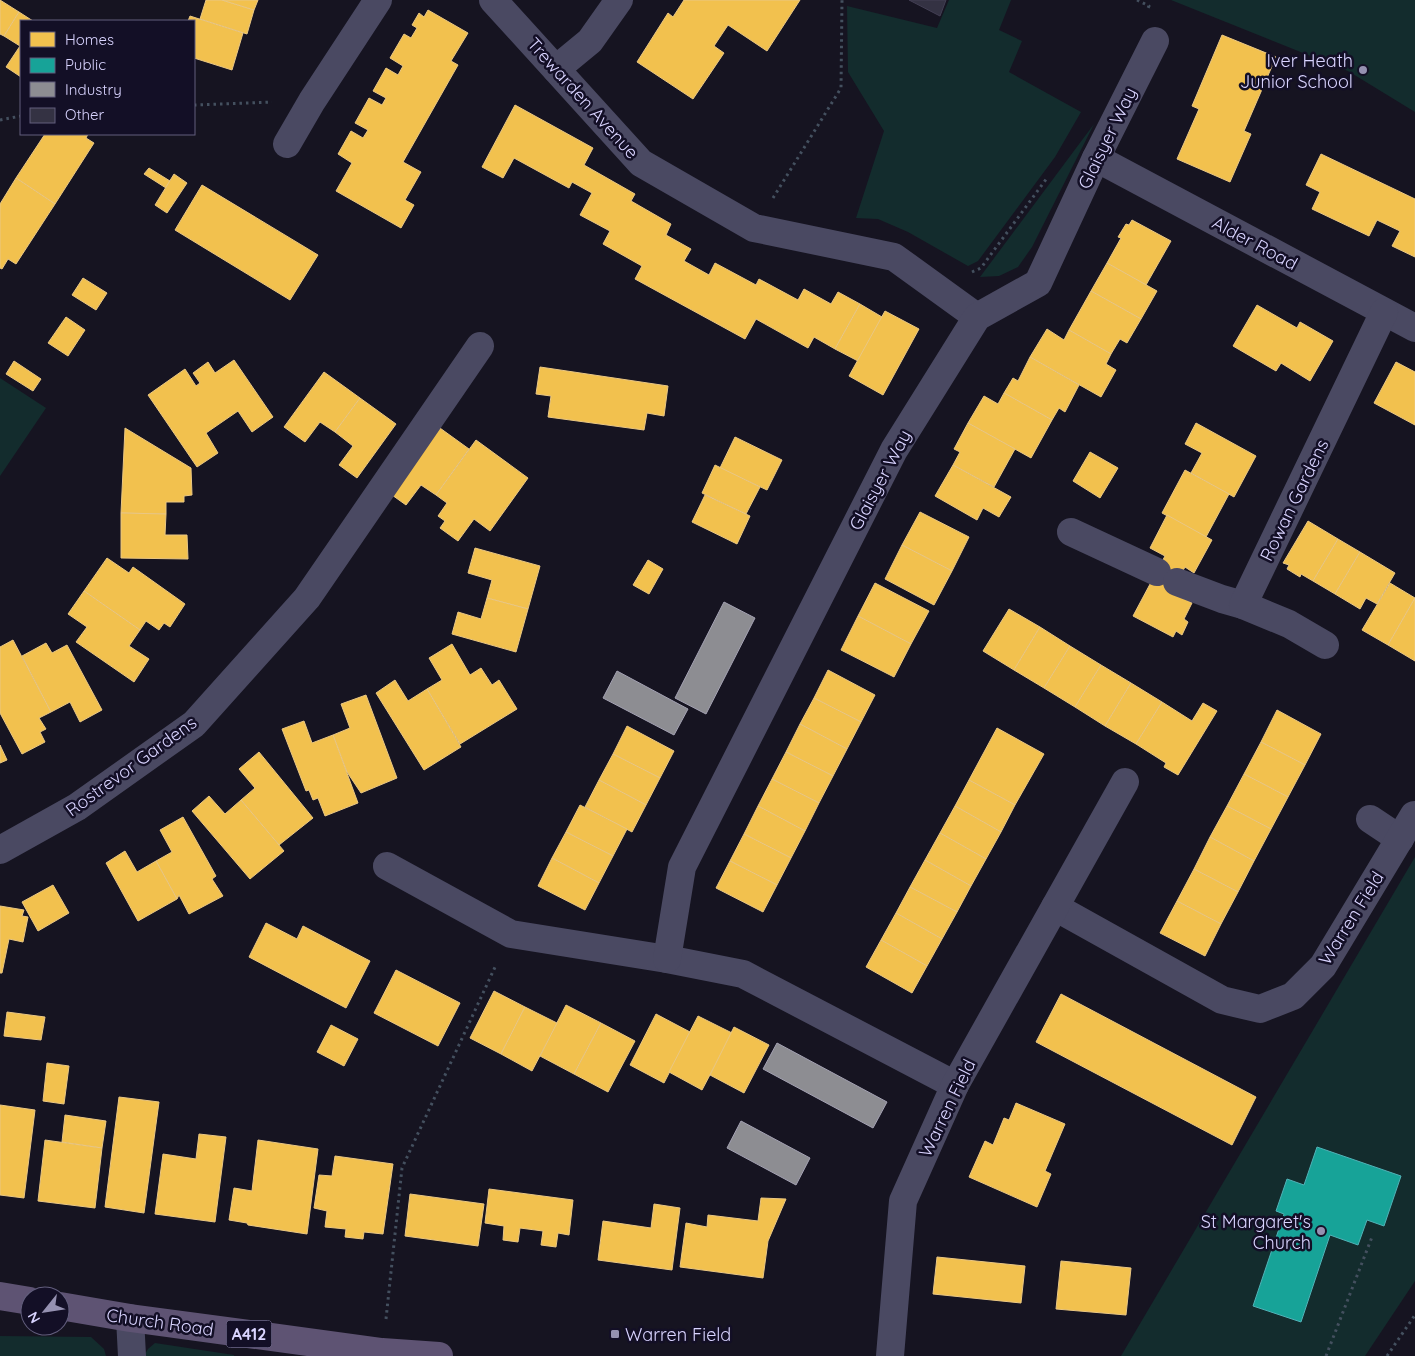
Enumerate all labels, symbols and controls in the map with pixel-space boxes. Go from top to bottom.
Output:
legend [20,20,195,135]
text: Homes [65,30,114,49]
street label: Trewarden Avenue [522,33,644,163]
place label: Iver Heath Junior School [1240,49,1353,93]
text: Public [65,55,106,74]
marker: Iver Heath Junior School [1357,64,1369,76]
text: Industry [65,80,122,99]
street label: Glaisyer Way [1072,83,1142,193]
text: Other [65,105,105,124]
street label: Alder Road [1208,211,1302,275]
street label: Glaisyer Way [844,426,916,534]
street label: Rowan Gardens [1255,435,1333,565]
street label: Rostrevor Gardens [61,711,201,821]
street label: Warren Field [1313,867,1389,969]
street label: Warren Field [913,1055,981,1161]
place label: St Margaret's Church [1201,1210,1311,1254]
marker: St Margaret's Church [1315,1225,1327,1237]
north arrow [20,1286,70,1336]
street label: Church Road [105,1303,215,1341]
text: N [23,1309,44,1326]
road number: A412 [226,1320,272,1348]
place label: Warren Field [625,1323,731,1346]
marker: Warren Field [609,1328,621,1340]

